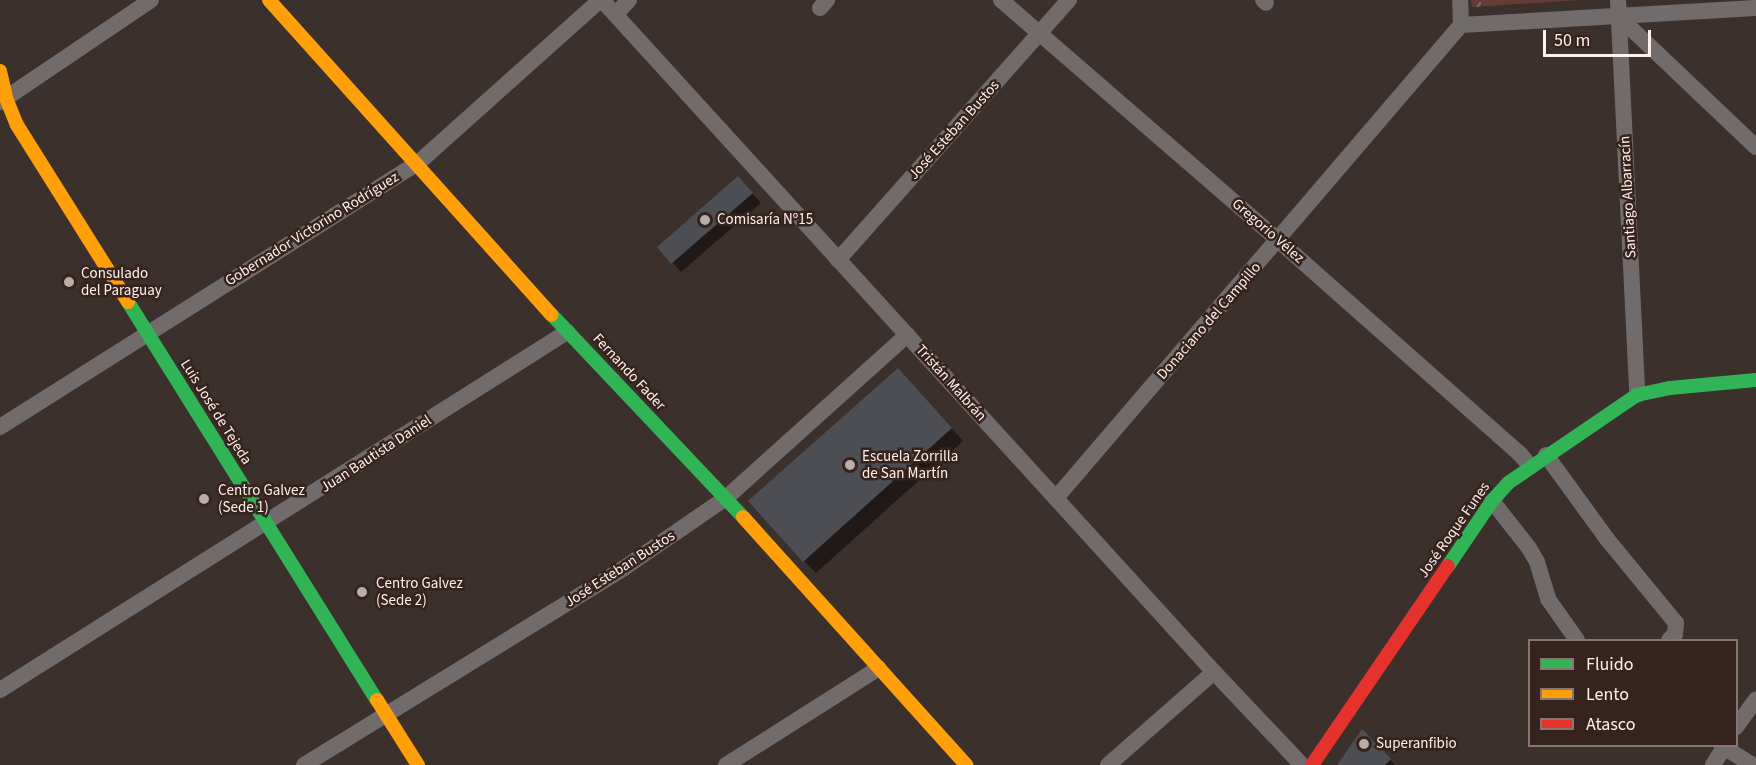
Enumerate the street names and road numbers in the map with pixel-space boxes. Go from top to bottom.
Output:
street label: José Esteban Bustos [905,77,1003,183]
street label: Santiago Albarracín [1616,135,1640,259]
street label: Gobernador Victorino Rodríguez [222,168,402,290]
street label: Gregorio Vélez [1228,195,1308,267]
street label: Donaciano del Campillo [1153,259,1265,383]
street label: Fernando Fader [589,330,669,414]
street label: Tristán Malbrán [912,341,990,425]
street label: Luis José de Tejeda [176,356,256,468]
street label: Juan Bautista Daniel [317,411,435,497]
street label: José Roque Funes [1414,479,1494,581]
street label: José Esteban Bustos [562,527,678,611]

